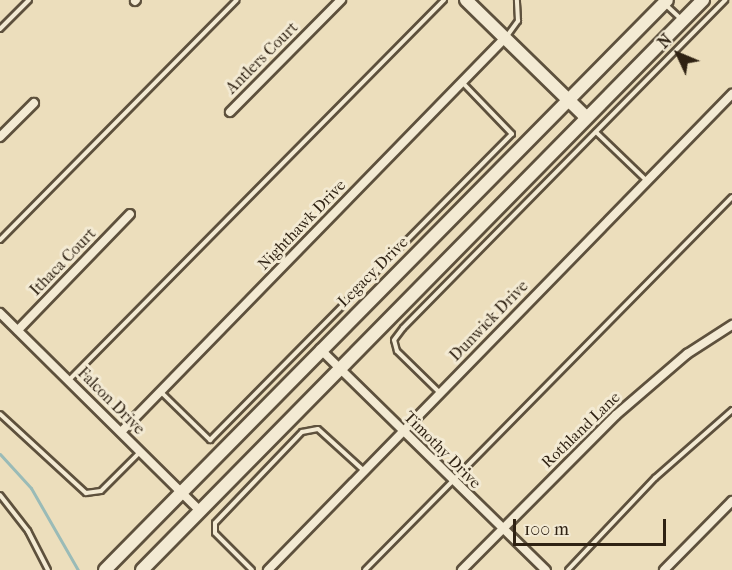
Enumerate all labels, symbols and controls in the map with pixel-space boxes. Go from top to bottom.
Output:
street label: Antlers Court [222,18,302,98]
north arrow [648,24,708,84]
text: N [654,30,676,52]
street label: Nighthawk Drive [254,176,350,274]
street label: Ithaca Court [26,224,100,300]
street label: Legacy Drive [334,233,412,311]
street label: Dunwick Drive [446,277,532,365]
street label: Falcon Drive [73,363,149,439]
street label: Rothland Lane [538,388,624,472]
street label: Timothy Drive [399,407,485,493]
scale bar [516,507,669,545]
text: 100 m [524,519,569,540]

